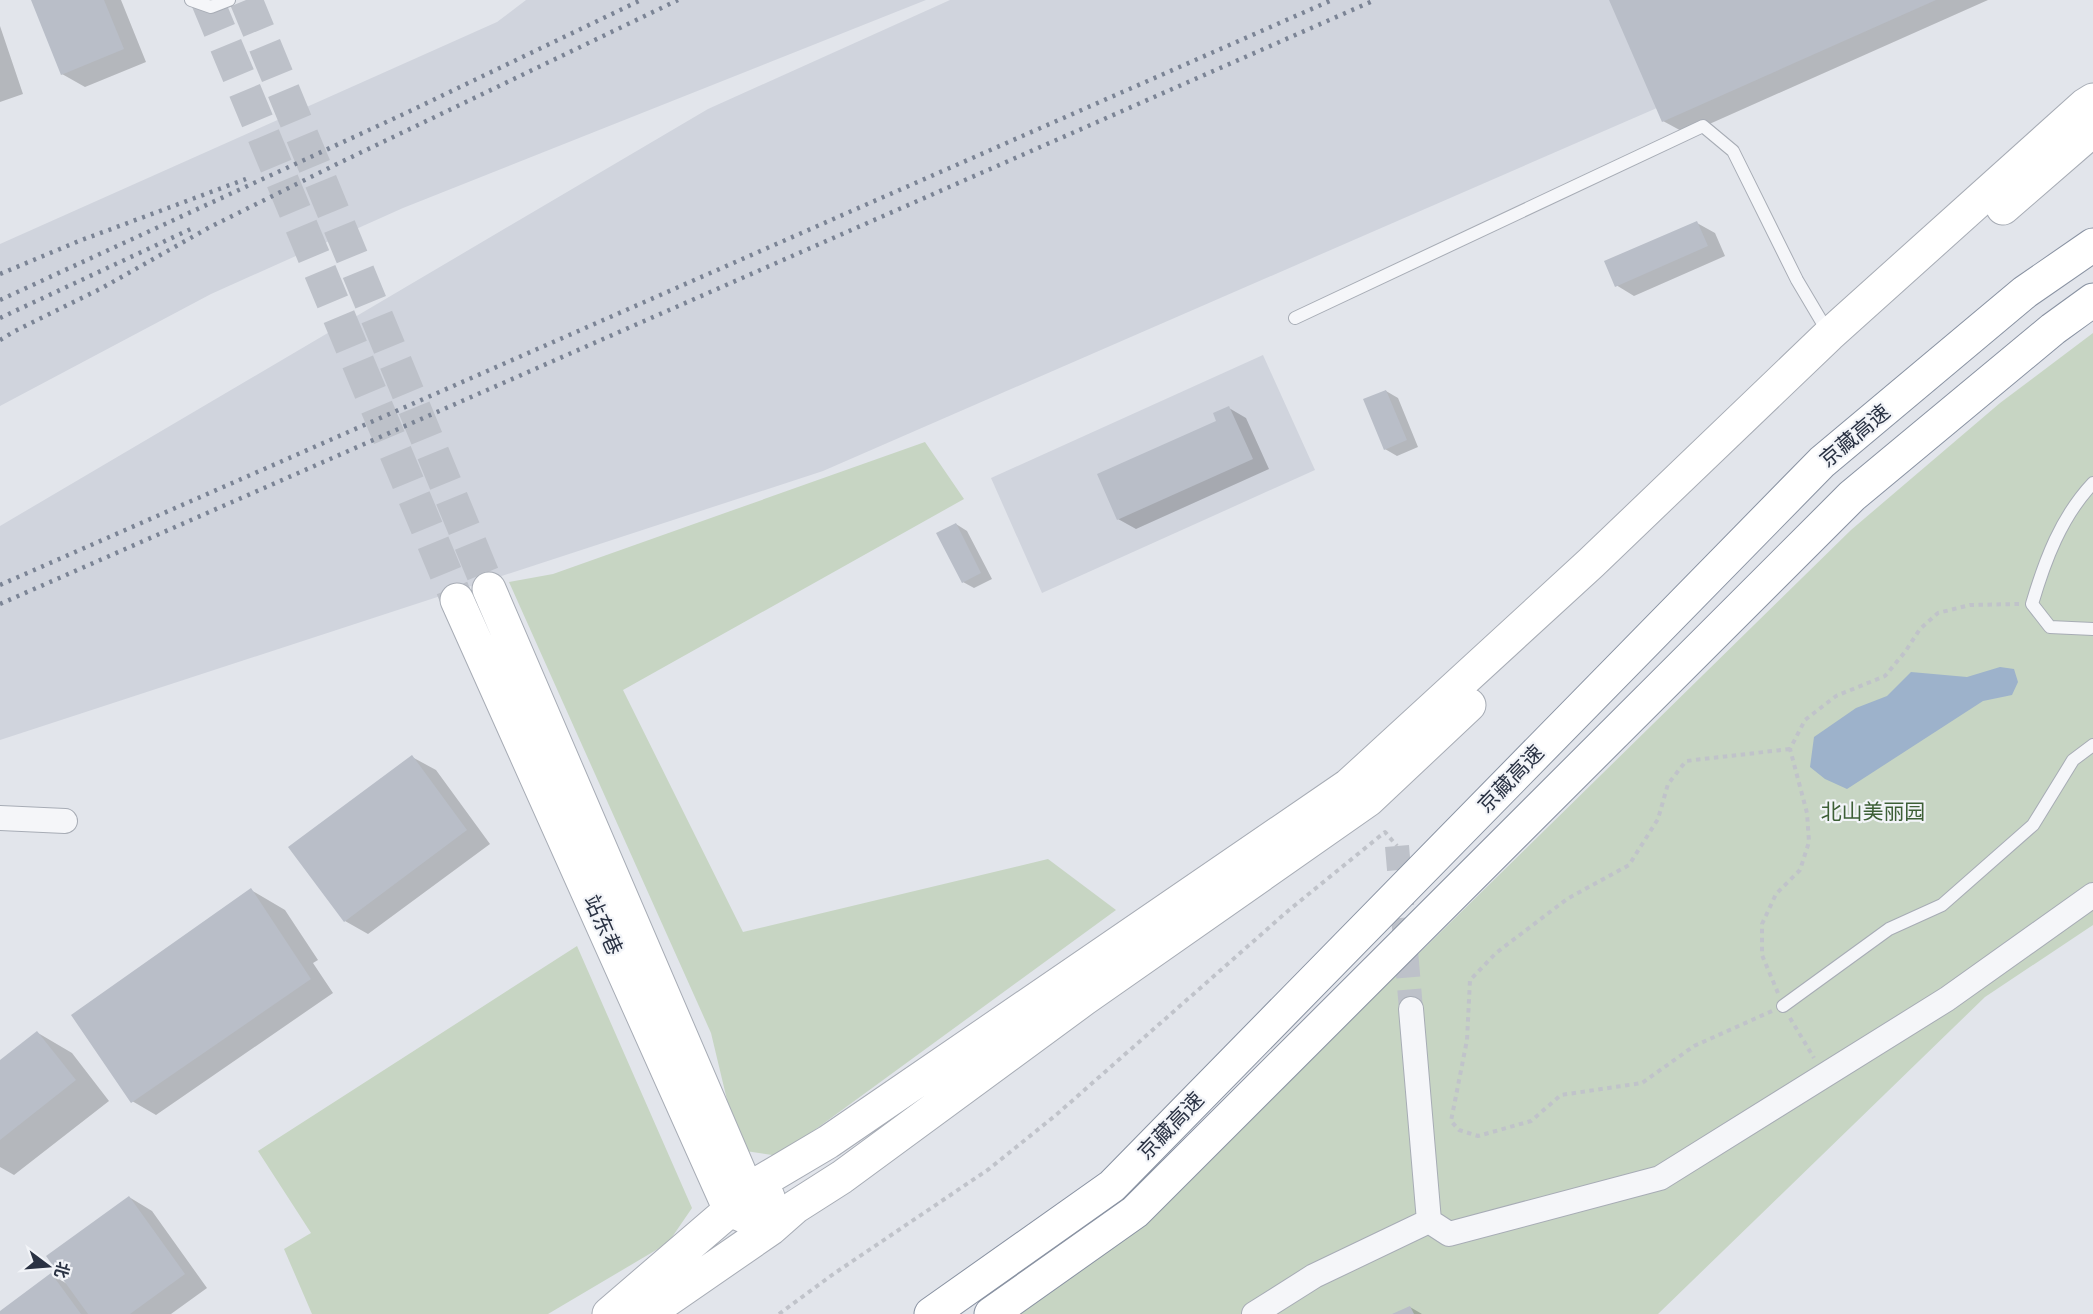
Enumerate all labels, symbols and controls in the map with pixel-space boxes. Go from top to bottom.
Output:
street label: 京藏高速 [1814,398,1896,474]
street label: 京藏高速 [1472,739,1550,819]
park label: 北山美丽园 [1821,798,1926,826]
street label: 站东巷 [577,891,629,959]
street label: 京藏高速 [1132,1086,1210,1166]
north arrow [18,1236,78,1296]
text: 北 [50,1259,74,1281]

